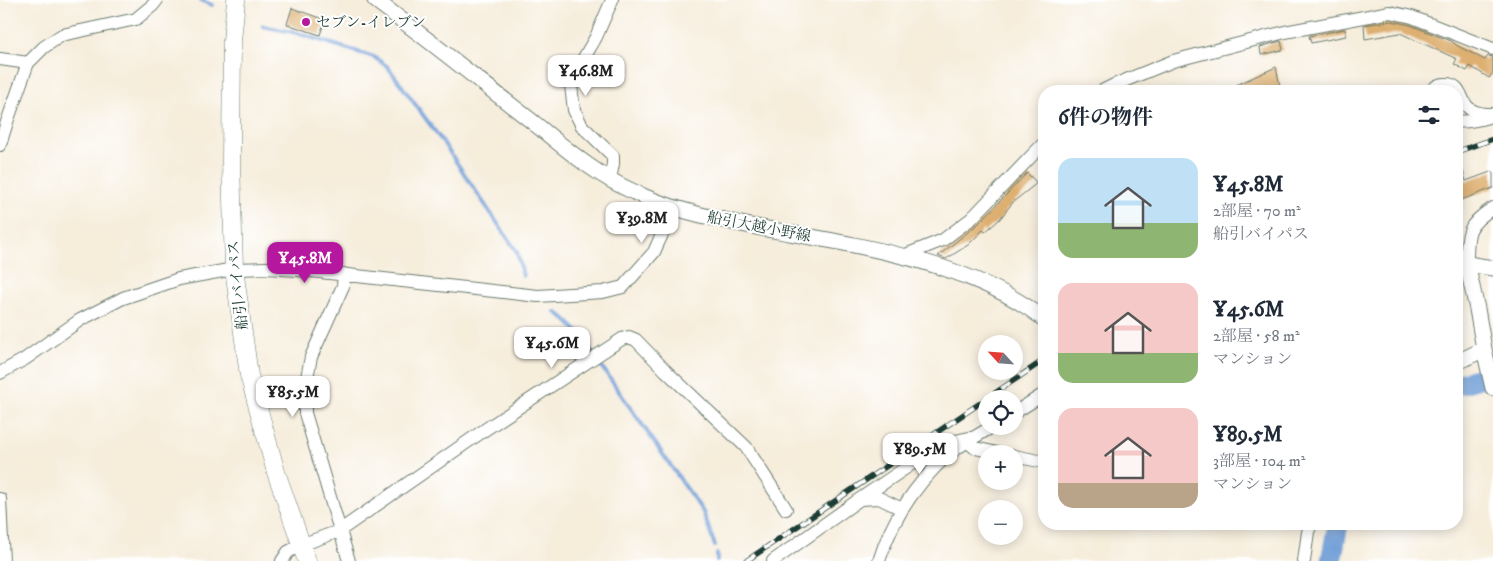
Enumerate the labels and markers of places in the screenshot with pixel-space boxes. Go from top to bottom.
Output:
place label: セブン-イレブン [316,13,426,32]
marker: セブン-イレブン [300,16,312,28]
pin: ¥46.8M [545,54,627,97]
pin: ¥39.8M [601,202,683,244]
pin: ¥45.8M [264,242,346,284]
pin: ¥45.6M [511,326,593,369]
pin: ¥85.5M [252,376,334,418]
pin: ¥89.5M [879,432,961,475]

